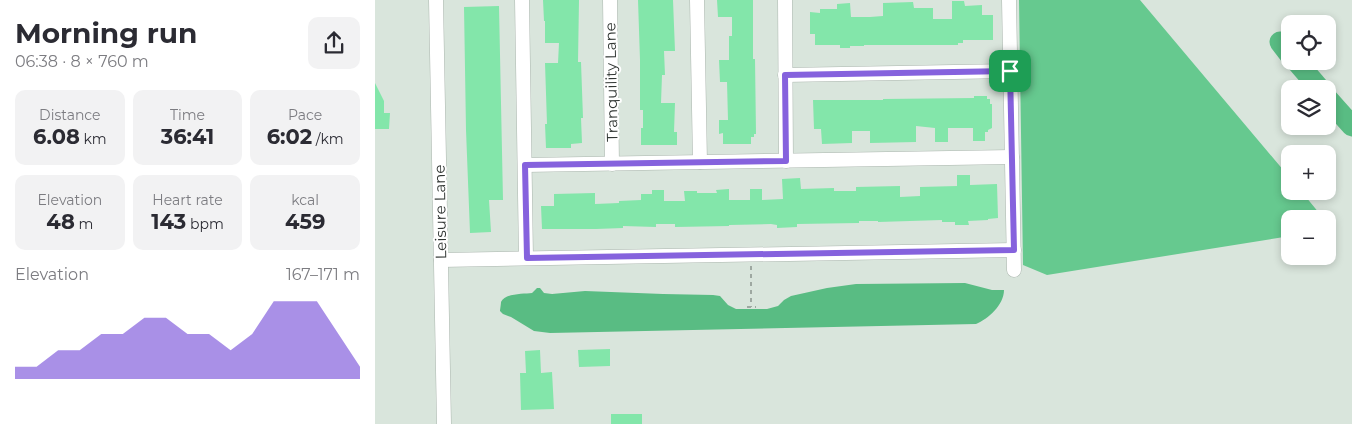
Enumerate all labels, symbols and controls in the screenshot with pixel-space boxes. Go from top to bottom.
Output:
map controls [1281,15,1336,265]
button: locate [1281,15,1336,70]
text: Morning run [15,16,197,50]
button: share [308,17,360,69]
street label: Tranquility Lane [600,22,622,142]
pin [989,50,1031,92]
text: 06:38 · 8 × 760 m [15,52,149,71]
icon: arrive [996,57,1024,85]
button: layers [1281,80,1336,135]
text: Distance [39,106,101,124]
text: Time [170,106,205,124]
text: Pace [288,106,322,124]
text: 6.08 [33,124,80,149]
text: 36:41 [161,124,214,149]
text: 6:02 [267,124,312,149]
text: km [80,130,107,148]
text: /km [312,130,344,148]
button: + [1281,145,1336,200]
street label: Leisure Lane [430,164,450,260]
text: Elevation [37,191,102,209]
text: Heart rate [152,191,223,209]
text: kcal [291,191,319,209]
text: 48 [46,209,75,234]
text: 143 [151,209,186,234]
text: 459 [285,209,325,234]
button: − [1281,210,1336,265]
text: m [75,215,93,233]
text: bpm [186,215,224,233]
text: Elevation [15,265,89,284]
text: 167–171 m [286,265,360,284]

